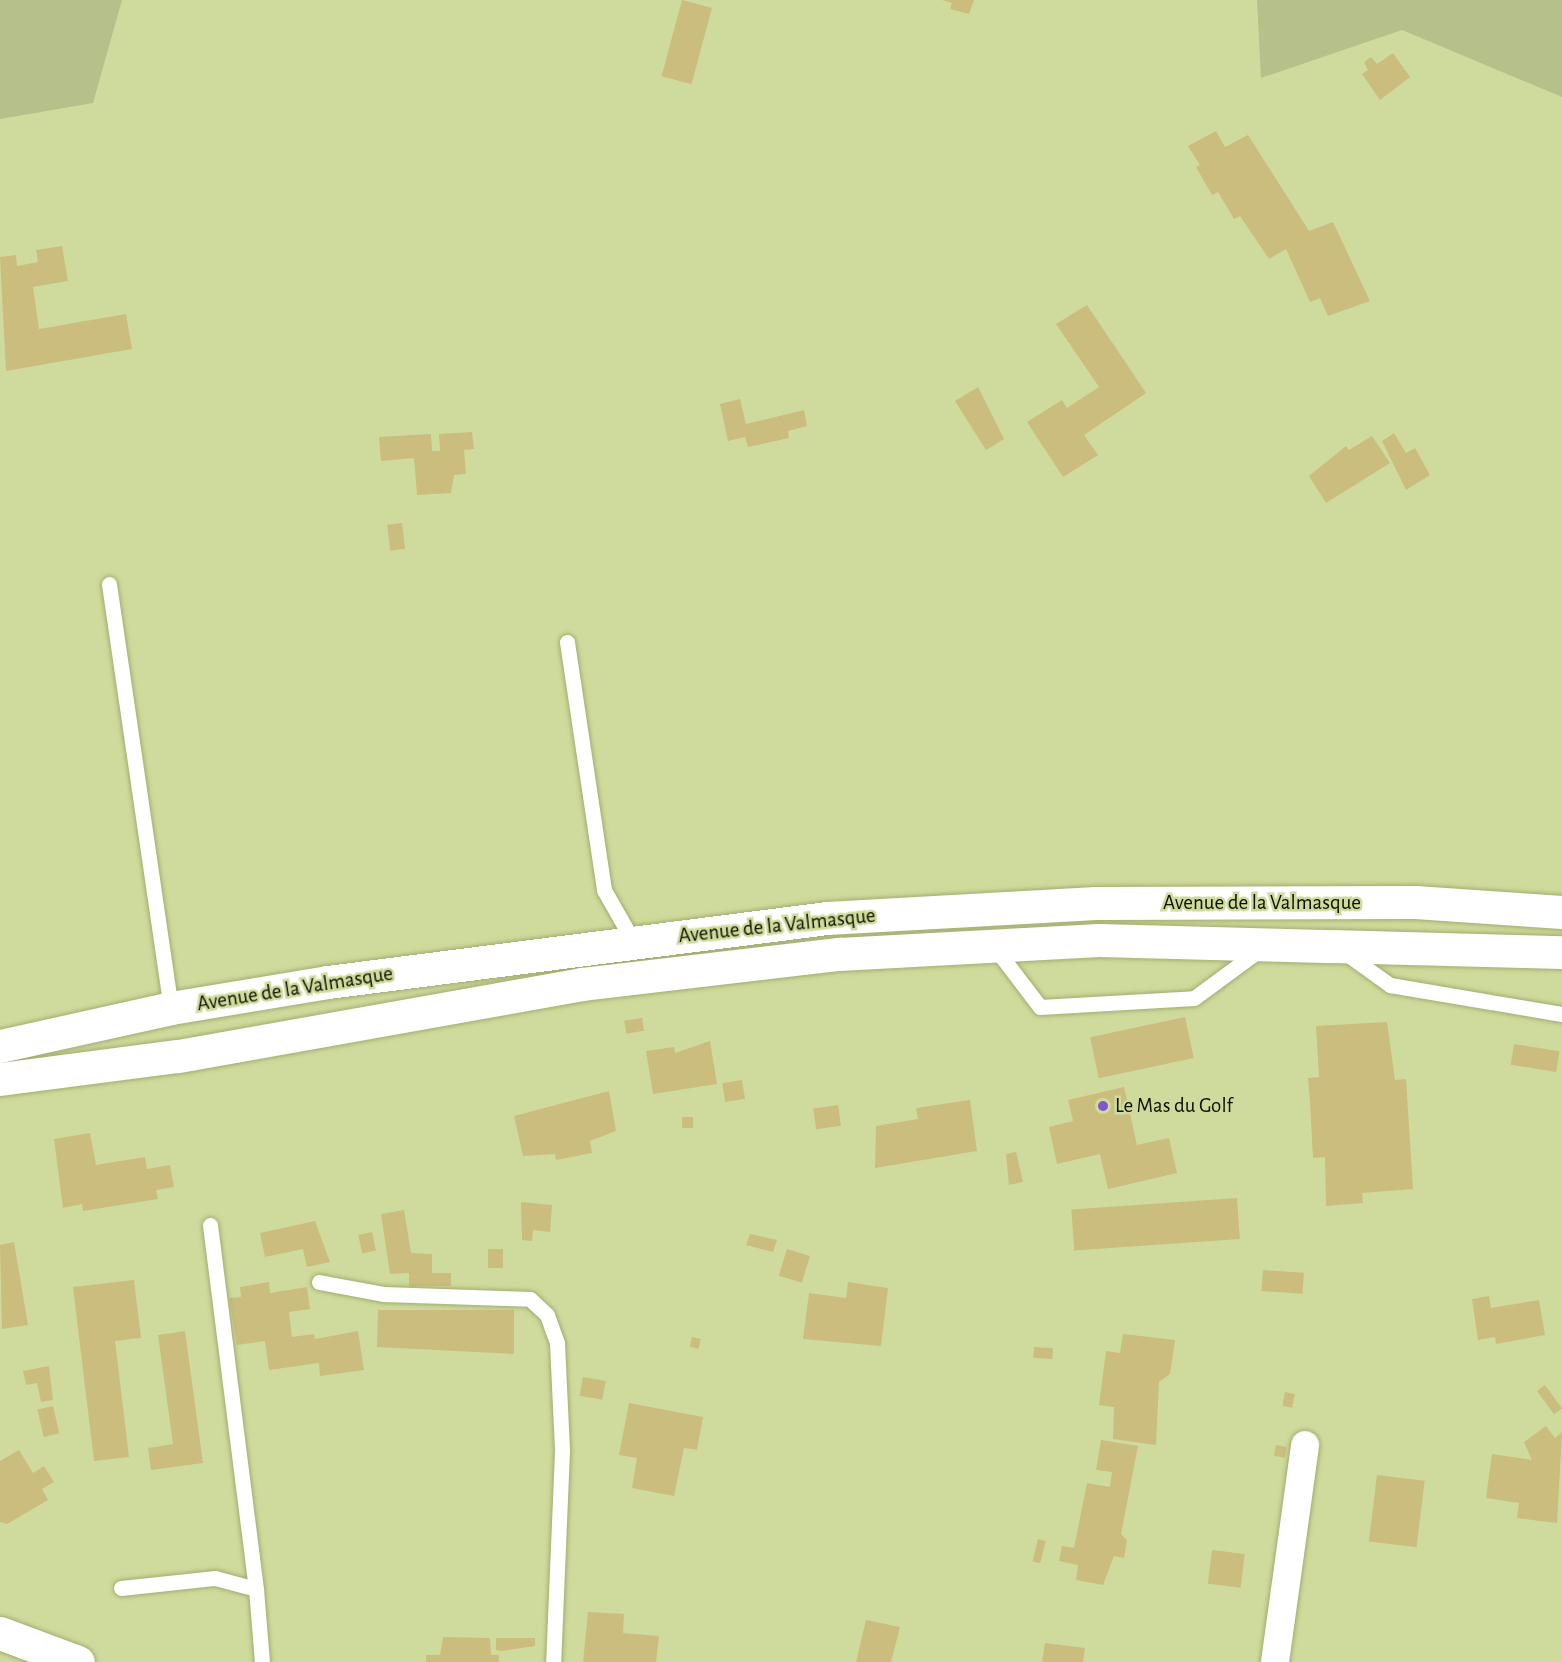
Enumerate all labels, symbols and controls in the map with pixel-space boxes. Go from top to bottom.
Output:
street label: Avenue de la Valmasque [1163,890,1361,916]
street label: Avenue de la Valmasque [677,903,877,949]
street label: Avenue de la Valmasque [195,961,395,1017]
place label: Le Mas du Golf [1115,1093,1233,1119]
marker: Le Mas du Golf [1096,1099,1110,1113]

